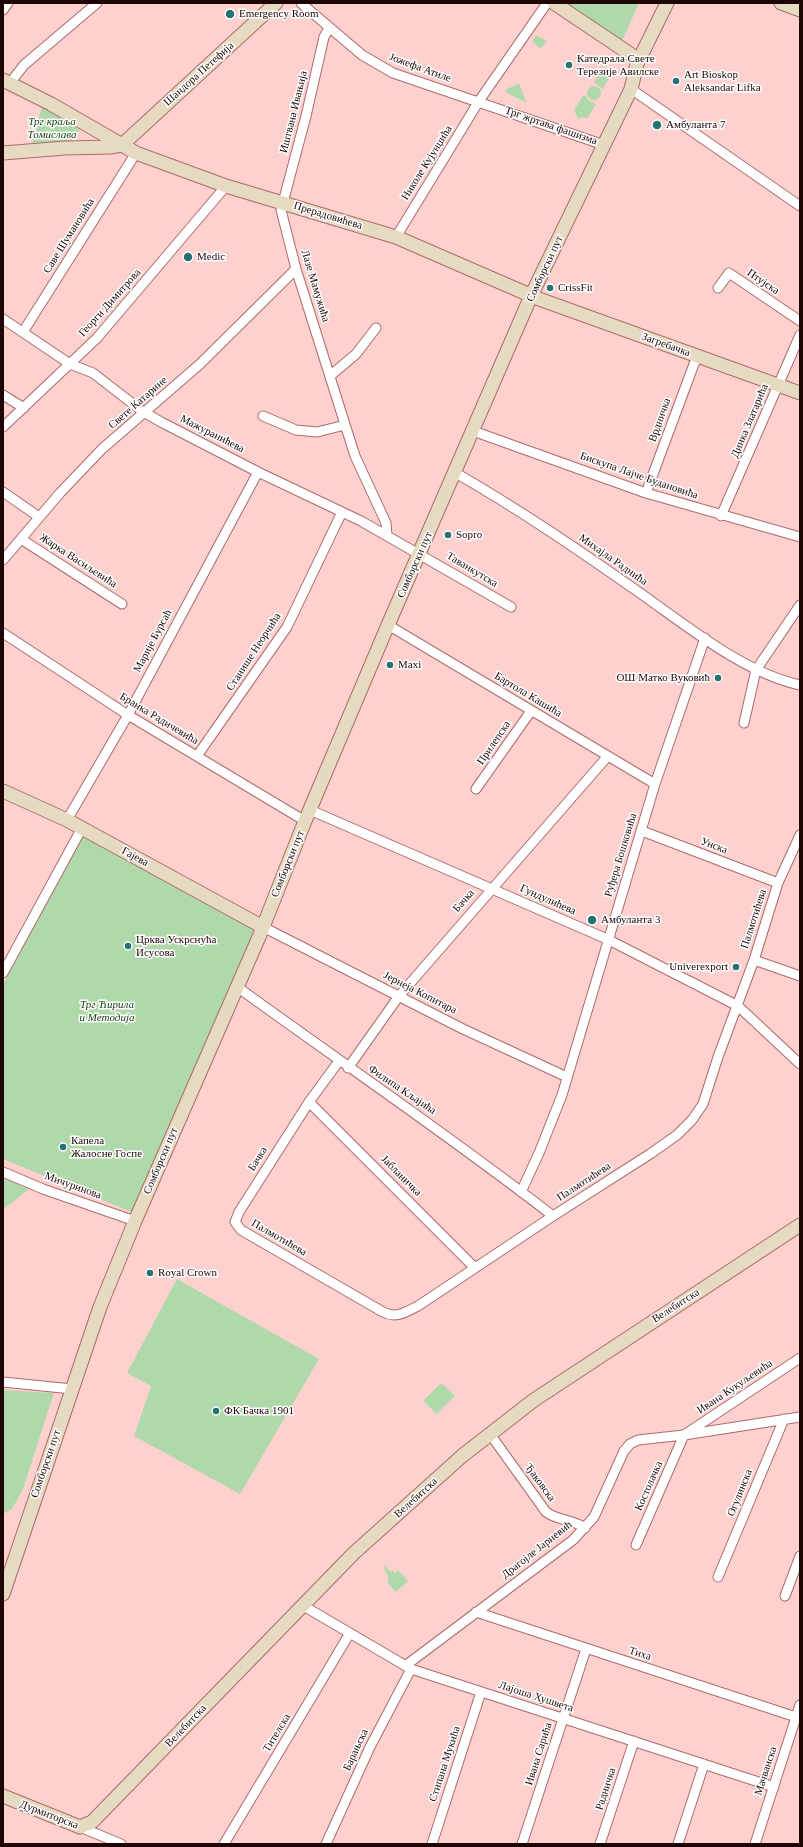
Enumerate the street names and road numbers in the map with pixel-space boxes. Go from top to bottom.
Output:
street label: Шандора Петефија [161,39,237,109]
street label: Јожефа Атиле [387,51,453,85]
street label: Иштвана Ивањија [277,69,311,155]
street label: Трг жртава фашизма [503,104,599,148]
street label: Николе Кујунџића [399,123,455,203]
street label: Саве Шумановића [41,196,97,276]
street label: Прерадовићева [292,199,364,233]
street label: Сомборски пут [524,234,566,304]
street label: Лазе Мамужића [298,248,332,324]
street label: Георги Димитрова [76,266,144,340]
street label: Птујска [744,266,782,298]
street label: Загребачка [640,330,692,360]
street label: Свете Катарине [106,374,170,432]
street label: Динка Златарића [728,382,772,460]
street label: Врдничка [646,396,674,444]
street label: Мажуранићева [178,412,246,456]
street label: Бискупа Лајче Будановића [578,450,700,502]
street label: Сомборски пут [394,530,436,600]
street label: Жарка Васиљевића [37,531,119,591]
street label: Михајла Раднића [576,531,650,589]
street label: Таванкутска [444,549,500,591]
street label: Марије Бурсаћ [131,607,175,675]
street label: Станише Неорчића [224,611,284,693]
street label: Бартола Кашића [492,670,564,720]
street label: Бранка Радичевића [117,690,201,748]
street label: Прилепска [474,718,514,768]
street label: Руђера Бошковића [602,811,640,899]
street label: Сомборски пут [269,829,307,899]
street label: Унска [699,835,729,857]
street label: Гајева [119,844,151,870]
street label: Гундулићева [518,882,578,918]
street label: Бачка [450,887,478,915]
street label: Палмотићева [738,888,770,950]
street label: Јернеја Копитара [381,969,459,1017]
street label: Филипа Кљајића [366,1062,438,1118]
street label: Сомборски пут [141,1126,181,1196]
street label: Бачка [245,1144,271,1174]
street label: Јабланичка [378,1153,424,1199]
street label: Палмотићева [555,1160,613,1204]
street label: Мичуринова [43,1170,103,1202]
street label: Палмотићева [249,1217,309,1259]
street label: Велебитска [650,1286,702,1326]
street label: Ивана Кукуљевића [695,1357,775,1417]
street label: Сомборски пут [28,1428,64,1500]
street label: Костолачка [632,1459,666,1513]
street label: Ђаковска [522,1462,558,1504]
street label: Огулинска [725,1467,755,1519]
street label: Велебитска [392,1475,440,1521]
street label: Драгојле Јарневић [499,1518,575,1582]
street label: Тиха [627,1644,653,1664]
street label: Лајоша Хушвета [497,1679,575,1715]
street label: Велебитска [163,1702,209,1750]
street label: Тителска [260,1711,294,1755]
street label: Ивана Сарића [523,1721,555,1787]
street label: Стипана Мукића [427,1724,463,1804]
street label: Барањска [341,1727,371,1773]
street label: Мачванска [752,1745,780,1797]
street label: Радничка [593,1766,619,1812]
street label: Дурмиторска [18,1798,80,1832]

